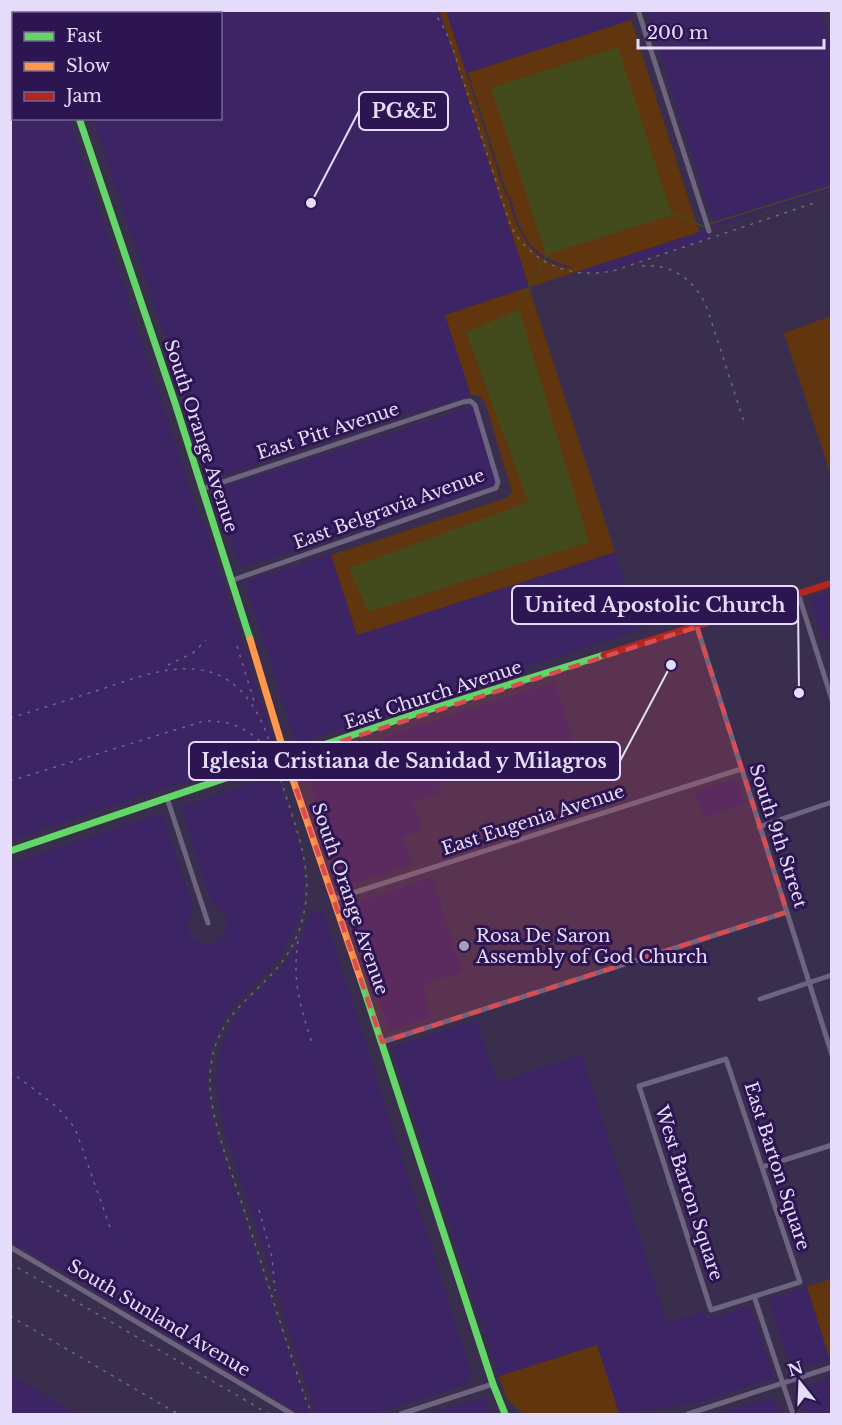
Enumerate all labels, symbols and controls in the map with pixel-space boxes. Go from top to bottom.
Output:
legend [12,12,222,120]
scale bar [638,12,824,50]
text: 200 m [647,22,708,44]
text: Fast [66,25,103,47]
text: Slow [66,55,111,77]
text: Jam [64,85,102,107]
callout: PG&E [359,92,448,130]
text: PG&E [372,99,436,123]
street label: South Orange Avenue [159,337,243,535]
street label: East Pitt Avenue [254,398,402,464]
street label: East Belgravia Avenue [290,464,488,554]
callout: United Apostolic Church [512,586,798,624]
text: United Apostolic Church [524,593,786,617]
street label: East Church Avenue [341,656,525,734]
callout: Iglesia Cristiana de Sanidad y Milagros [189,742,620,780]
text: Iglesia Cristiana de Sanidad y Milagros [201,749,607,773]
street label: South 9th Street [744,761,812,911]
street label: East Eugenia Avenue [439,780,627,860]
street label: South Orange Avenue [307,800,393,998]
place label: Rosa De Saron Assembly of God Church [475,925,708,968]
marker: Rosa De Saron Assembly of God Church [457,939,471,953]
street label: East Barton Square [739,1079,815,1253]
street label: West Barton Square [650,1102,728,1283]
street label: South Sunland Avenue [64,1255,254,1381]
north arrow [770,1353,830,1413]
text: N [785,1357,806,1381]

